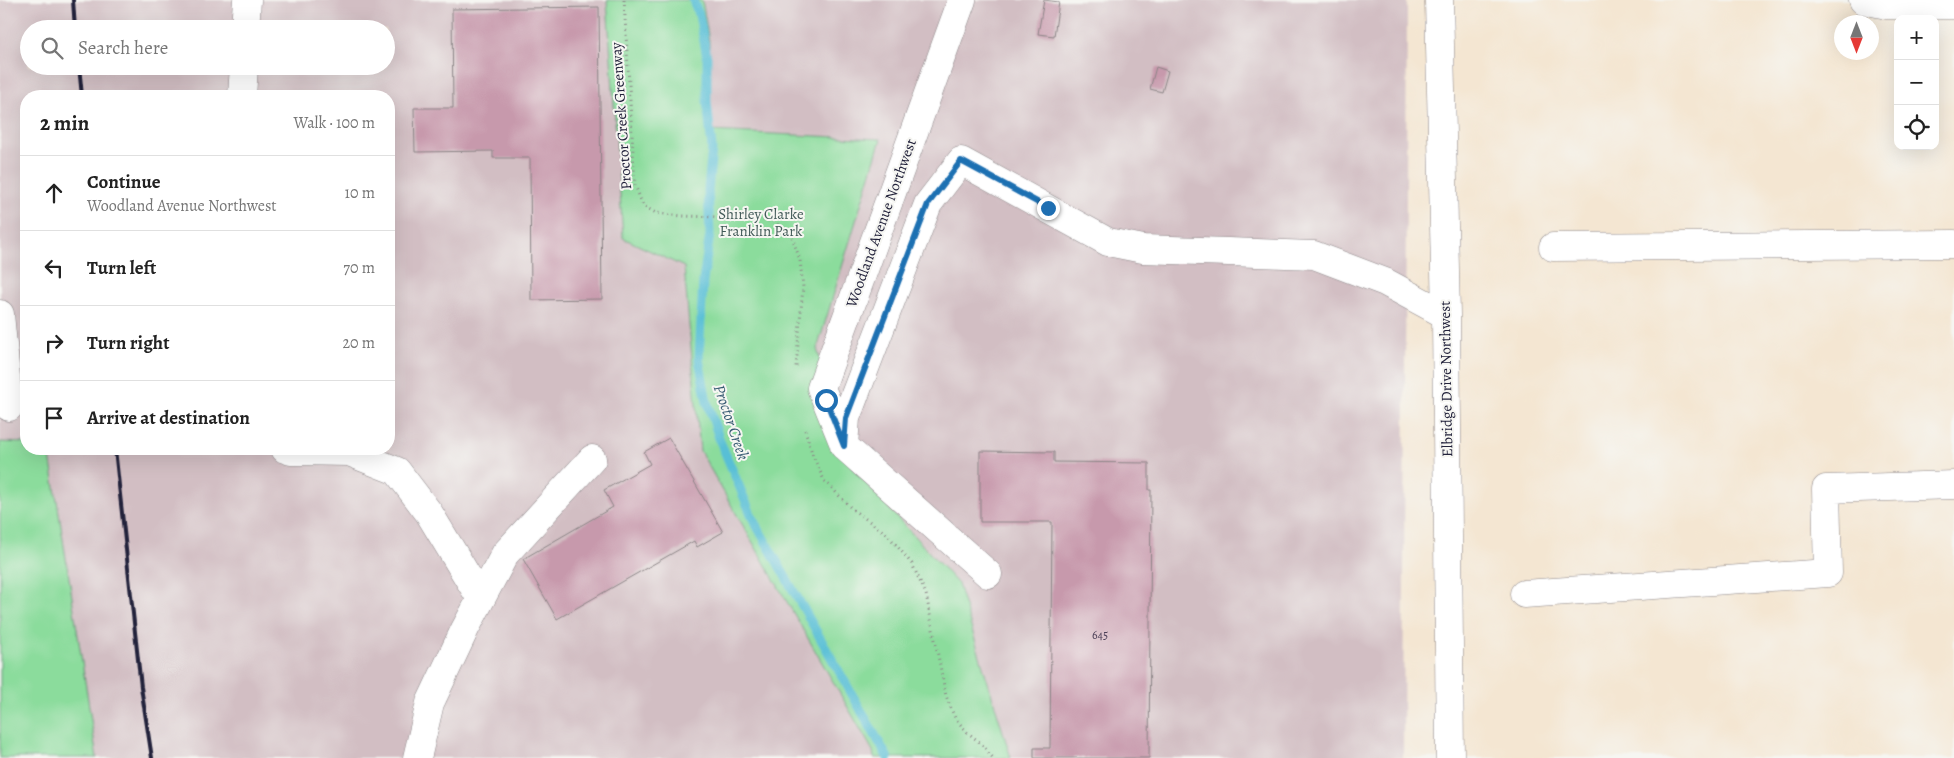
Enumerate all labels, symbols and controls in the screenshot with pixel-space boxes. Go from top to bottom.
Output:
north arrow [1834,15,1879,60]
map controls [1894,15,1939,150]
button: + [1894,15,1939,60]
search box [20,20,395,75]
icon: search [38,34,66,62]
text: Search here [78,35,168,61]
street label: Proctor Creek Greenway [606,41,636,190]
button: − [1894,60,1939,105]
button: locate [1894,105,1939,150]
text: 2 min [40,109,89,137]
text: Walk · 100 m [294,112,375,134]
street label: Woodland Avenue Northwest [841,136,921,311]
text: Continue [87,169,161,195]
icon: ahead [40,179,68,207]
text: 10 m [345,182,375,204]
text: Woodland Avenue Northwest [87,195,277,217]
route end [1037,197,1060,220]
park label: Shirley Clarke Franklin Park [718,204,804,241]
icon: left [40,254,68,282]
text: Turn left [87,255,156,281]
text: 70 m [343,257,375,279]
street label: Elbridge Drive Northwest [1435,301,1457,457]
icon: right [40,329,68,357]
text: Turn right [87,330,169,356]
text: 20 m [342,332,375,354]
water label: Proctor Creek [708,382,754,463]
route start [815,389,838,412]
icon: arrive [40,404,68,432]
text: Arrive at destination [87,405,250,431]
house number: 645 [1092,627,1108,643]

